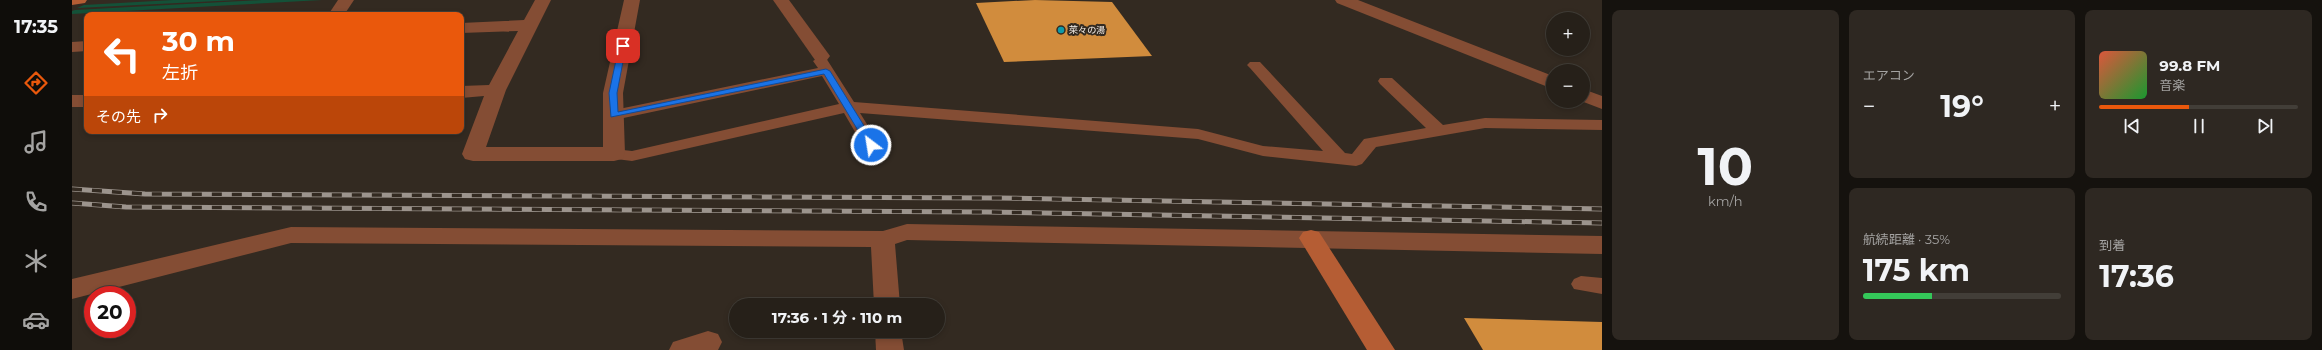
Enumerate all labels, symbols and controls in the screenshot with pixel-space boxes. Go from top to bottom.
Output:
map controls [1546,12,1590,108]
button: + [1546,12,1590,56]
text: 17:35 [14,16,58,38]
text: 30 m [162,24,235,58]
place label: 菜々の湯 [1069,24,1105,35]
marker: 菜々の湯 [1056,25,1066,35]
icon: left [96,28,148,80]
pin [606,29,640,63]
icon: arrive [612,35,634,57]
text: 99.8 FM [2159,56,2220,75]
text: 左折 [162,62,198,84]
button: − [1546,64,1590,108]
text: エアコン [1863,67,1915,83]
icon: directions [22,69,50,97]
text: 音楽 [2159,77,2185,93]
text: 19° [1940,88,1984,125]
text: − [1863,93,1875,120]
text: + [2049,93,2061,120]
icon: right [149,104,171,126]
text: その先 [96,107,141,126]
icon: previous [2121,115,2143,137]
icon: pause [2188,115,2210,137]
icon: next [2254,115,2276,137]
position arrow [850,124,892,166]
icon: music [22,128,50,156]
text: 10 [1697,135,1753,198]
icon: phone [22,188,50,216]
text: km/h [1708,193,1743,209]
text: 航続距離 · 35% [1863,231,1950,247]
text: 到着 [2099,237,2125,253]
icon: climate [22,247,50,275]
text: 175 km [1863,252,1970,289]
text: 17:36 [2099,258,2174,295]
speed limit sign: 20 [84,286,136,338]
icon: car [22,306,50,334]
text: 17:36 · 1 分 · 110 m [772,308,902,327]

